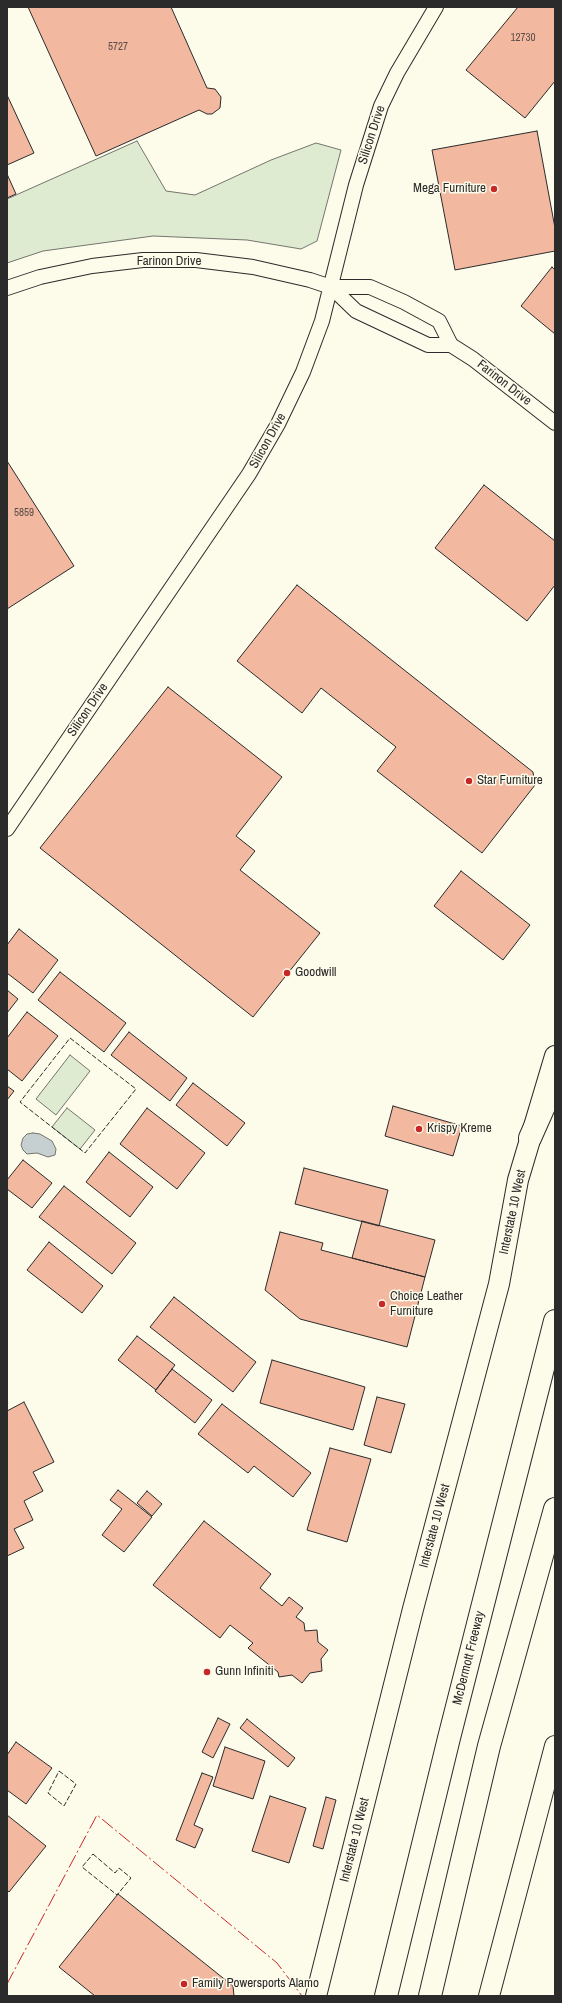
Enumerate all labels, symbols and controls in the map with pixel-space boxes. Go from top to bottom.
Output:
house number: 12730 [510,31,536,45]
house number: 5727 [108,40,128,54]
street label: Silicon Drive [355,104,389,166]
place label: Mega Furniture [413,181,486,197]
marker: Mega Furniture [489,184,499,194]
street label: Farinon Drive [137,254,201,270]
street label: Farinon Drive [474,357,534,409]
street label: Silicon Drive [246,411,290,471]
house number: 5859 [14,506,34,520]
street label: Silicon Drive [64,680,112,740]
place label: Star Furniture [477,773,543,789]
marker: Star Furniture [464,776,474,786]
place label: Goodwill [295,965,336,981]
marker: Goodwill [282,968,292,978]
place label: Krispy Kreme [427,1121,492,1137]
marker: Krispy Kreme [414,1124,424,1134]
street label: Interstate 10 West [496,1168,530,1256]
place label: Choice Leather Furniture [390,1289,463,1320]
marker: Choice Leather Furniture [377,1299,387,1309]
street label: Interstate 10 West [416,1482,454,1570]
street label: McDermott Freeway [450,1610,488,1706]
place label: Gunn Infiniti [215,1664,274,1680]
marker: Gunn Infiniti [202,1667,212,1677]
street label: Interstate 10 West [337,1796,373,1884]
place label: Family Powersports Alamo [192,1976,319,1992]
marker: Family Powersports Alamo [179,1979,189,1989]

